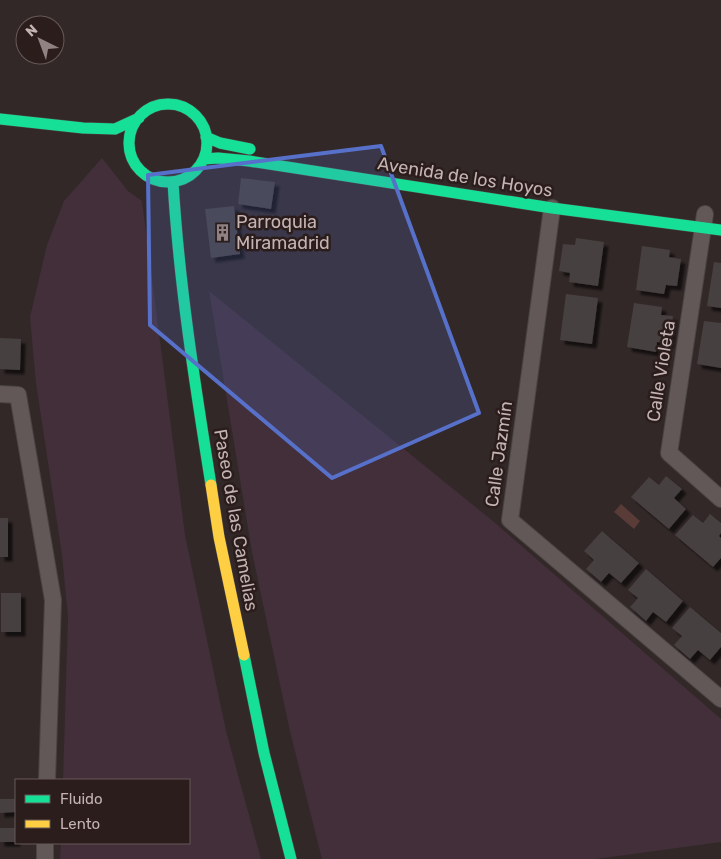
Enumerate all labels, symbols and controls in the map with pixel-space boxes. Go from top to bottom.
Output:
north arrow [15,15,65,65]
text: N [22,21,41,40]
street label: Avenida de los Hoyos [376,152,554,202]
place label: Parroquia Miramadrid [236,211,330,254]
building icon: Parroquia Miramadrid [212,222,232,242]
street label: Calle Violeta [642,319,680,423]
street label: Calle Jazmín [481,400,517,508]
street label: Paseo de las Camelias [209,427,263,613]
legend [15,779,190,844]
text: Fluido [60,790,103,808]
text: Lento [60,815,100,833]

